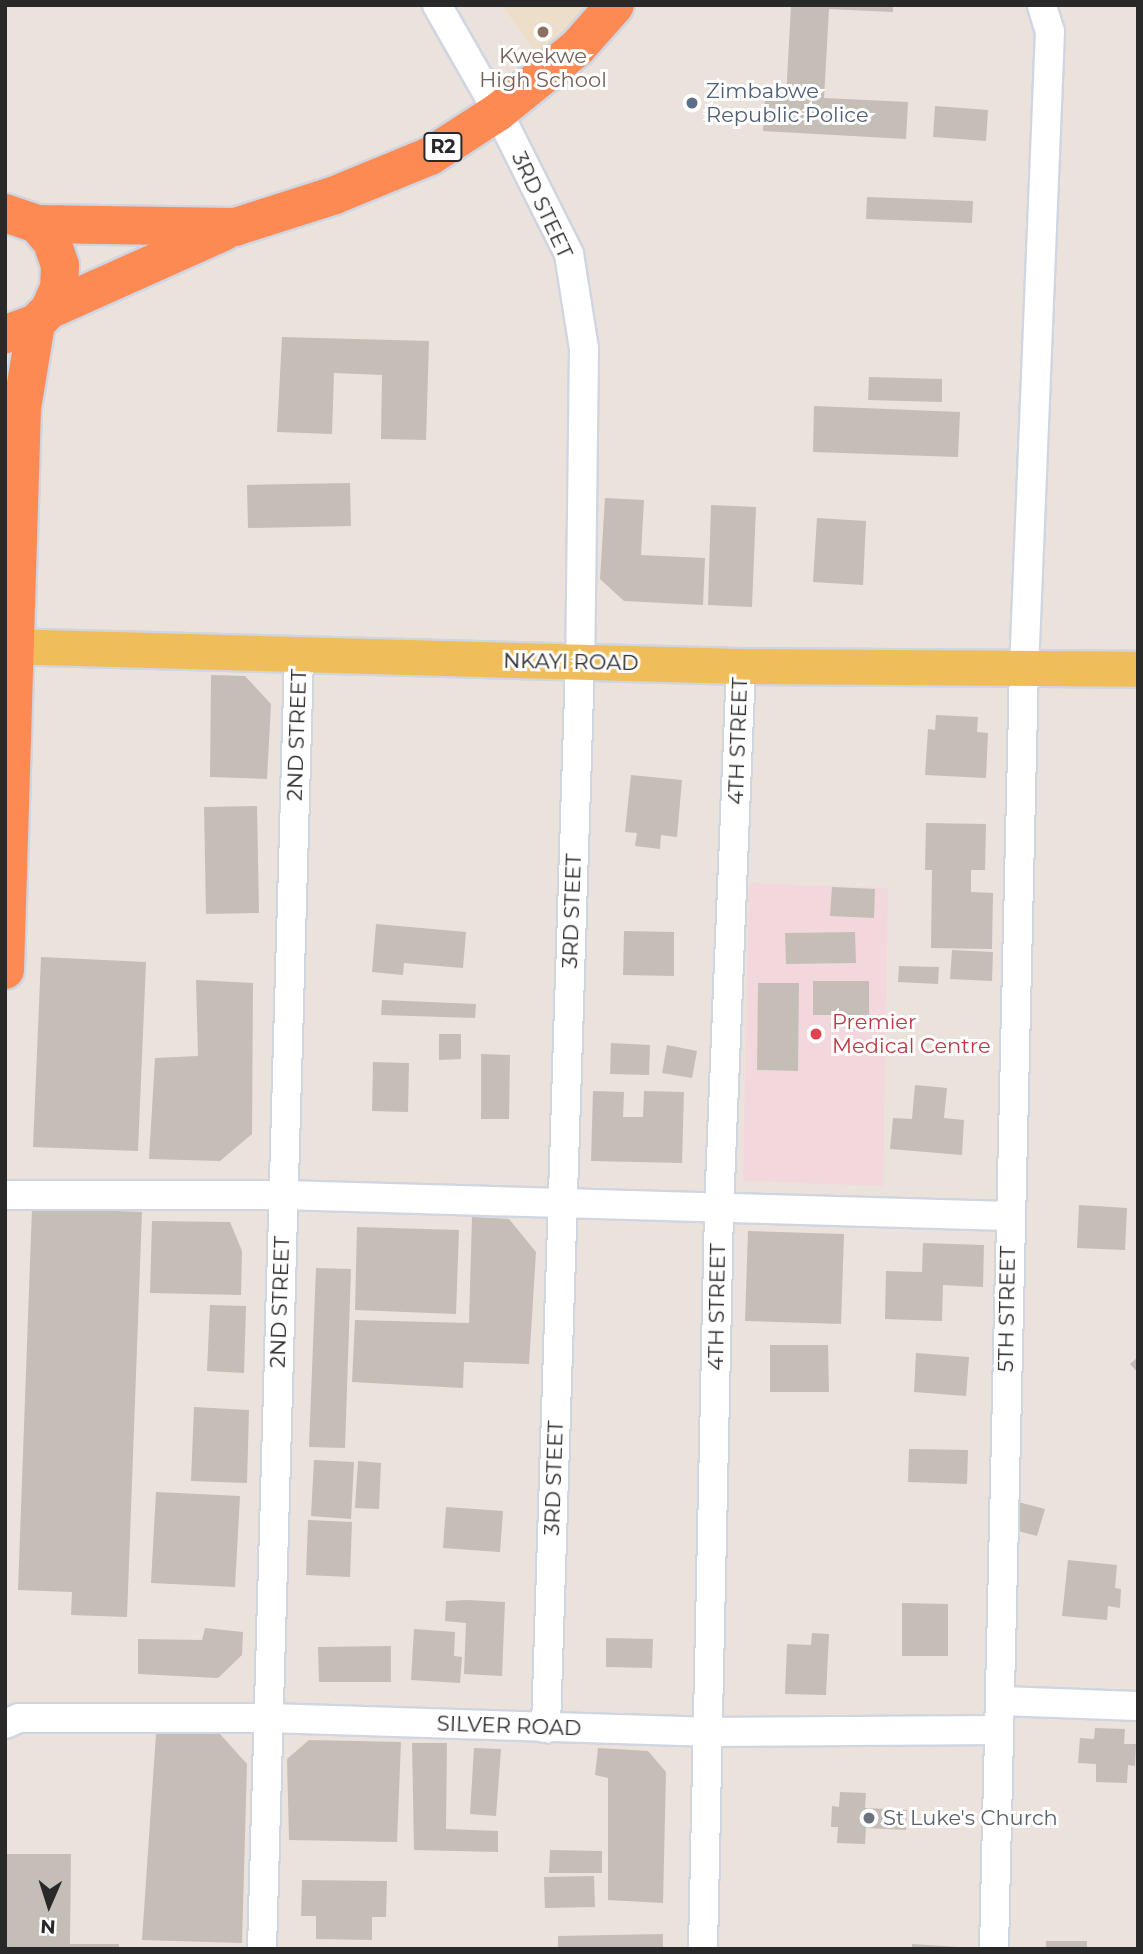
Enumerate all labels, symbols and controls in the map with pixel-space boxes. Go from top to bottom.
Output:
marker: Kwekwe High School [535,24,551,40]
place label: Kwekwe High School [479,43,607,93]
place label: Zimbabwe Republic Police [706,78,869,128]
marker: Zimbabwe Republic Police [684,95,700,111]
road number: R2 [422,132,464,162]
street label: 3RD STEET [506,148,578,262]
street label: NKAYI ROAD [503,648,639,676]
street label: 2ND STREET [282,669,312,801]
street label: 4TH STREET [723,677,753,805]
street label: 3RD STEET [557,853,587,969]
place label: Premier Medical Centre [832,1009,991,1059]
marker: Premier Medical Centre [806,1024,826,1044]
street label: 2ND STREET [265,1236,295,1368]
street label: 4TH STREET [703,1243,731,1371]
street label: 5TH STREET [993,1246,1021,1372]
street label: 3RD STEET [539,1420,569,1536]
street label: SILVER ROAD [436,1711,582,1741]
place label: St Luke's Church [883,1805,1058,1831]
marker: St Luke's Church [861,1810,877,1826]
north arrow [14,1870,84,1940]
text: N [40,1915,56,1938]

